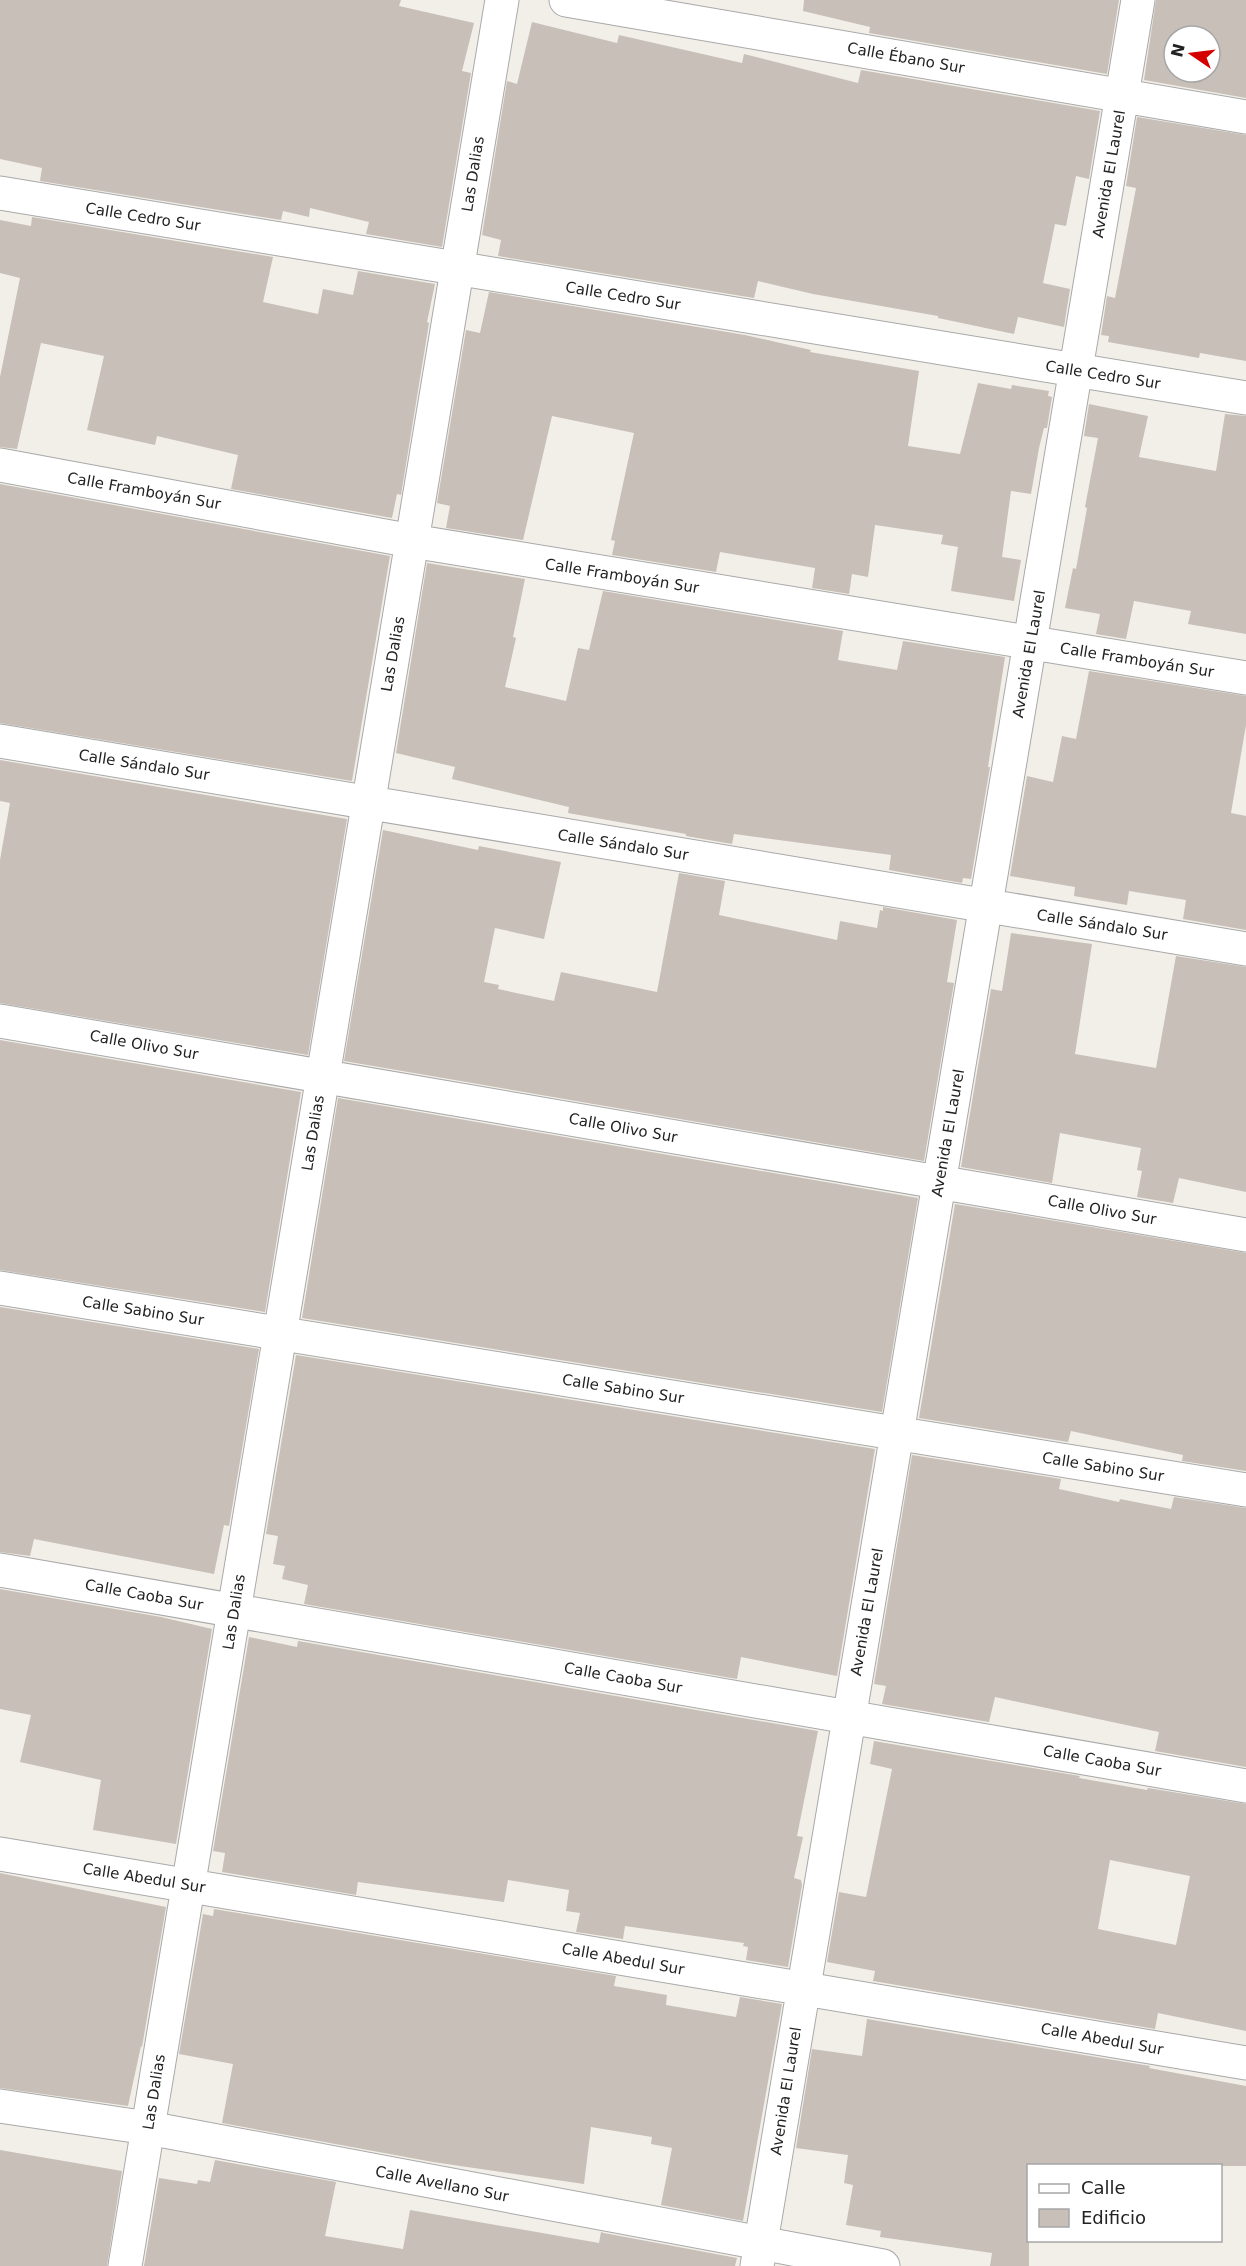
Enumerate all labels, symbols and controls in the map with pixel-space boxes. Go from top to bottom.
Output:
north arrow [1162,24,1222,84]
street label: Calle Ébano Sur [846,38,967,77]
text: N [1167,42,1189,59]
street label: Avenida El Laurel [1089,109,1129,239]
street label: Las Dalias [458,135,488,213]
street label: Calle Cedro Sur [84,199,203,235]
street label: Calle Cedro Sur [564,278,683,314]
street label: Calle Cedro Sur [1044,357,1163,393]
street label: Calle Framboyán Sur [66,469,223,514]
street label: Calle Framboyán Sur [544,555,701,597]
street label: Avenida El Laurel [1009,589,1049,719]
street label: Las Dalias [378,615,409,693]
street label: Calle Framboyán Sur [1059,639,1216,681]
street label: Calle Sándalo Sur [77,746,212,784]
street label: Calle Sándalo Sur [556,826,691,864]
street label: Calle Sándalo Sur [1035,906,1170,944]
street label: Calle Olivo Sur [88,1027,201,1064]
street label: Avenida El Laurel [928,1068,968,1198]
street label: Las Dalias [298,1094,328,1172]
street label: Calle Olivo Sur [567,1110,680,1147]
street label: Calle Olivo Sur [1046,1192,1159,1229]
street label: Calle Sabino Sur [81,1292,206,1330]
street label: Calle Sabino Sur [561,1370,686,1408]
street label: Calle Sabino Sur [1041,1448,1166,1486]
street label: Avenida El Laurel [847,1547,887,1677]
street label: Las Dalias [219,1573,249,1651]
street label: Calle Caoba Sur [84,1576,205,1614]
street label: Calle Caoba Sur [563,1659,684,1697]
street label: Calle Caoba Sur [1042,1742,1163,1780]
street label: Calle Abedul Sur [81,1859,208,1897]
street label: Calle Abedul Sur [560,1939,687,1979]
street label: Calle Abedul Sur [1039,2019,1166,2059]
street label: Avenida El Laurel [767,2026,805,2156]
street label: Las Dalias [139,2053,169,2131]
street label: Calle Avellano Sur [374,2162,511,2206]
legend [1027,2164,1222,2242]
text: Calle [1081,2177,1126,2198]
text: Edificio [1081,2207,1146,2228]

